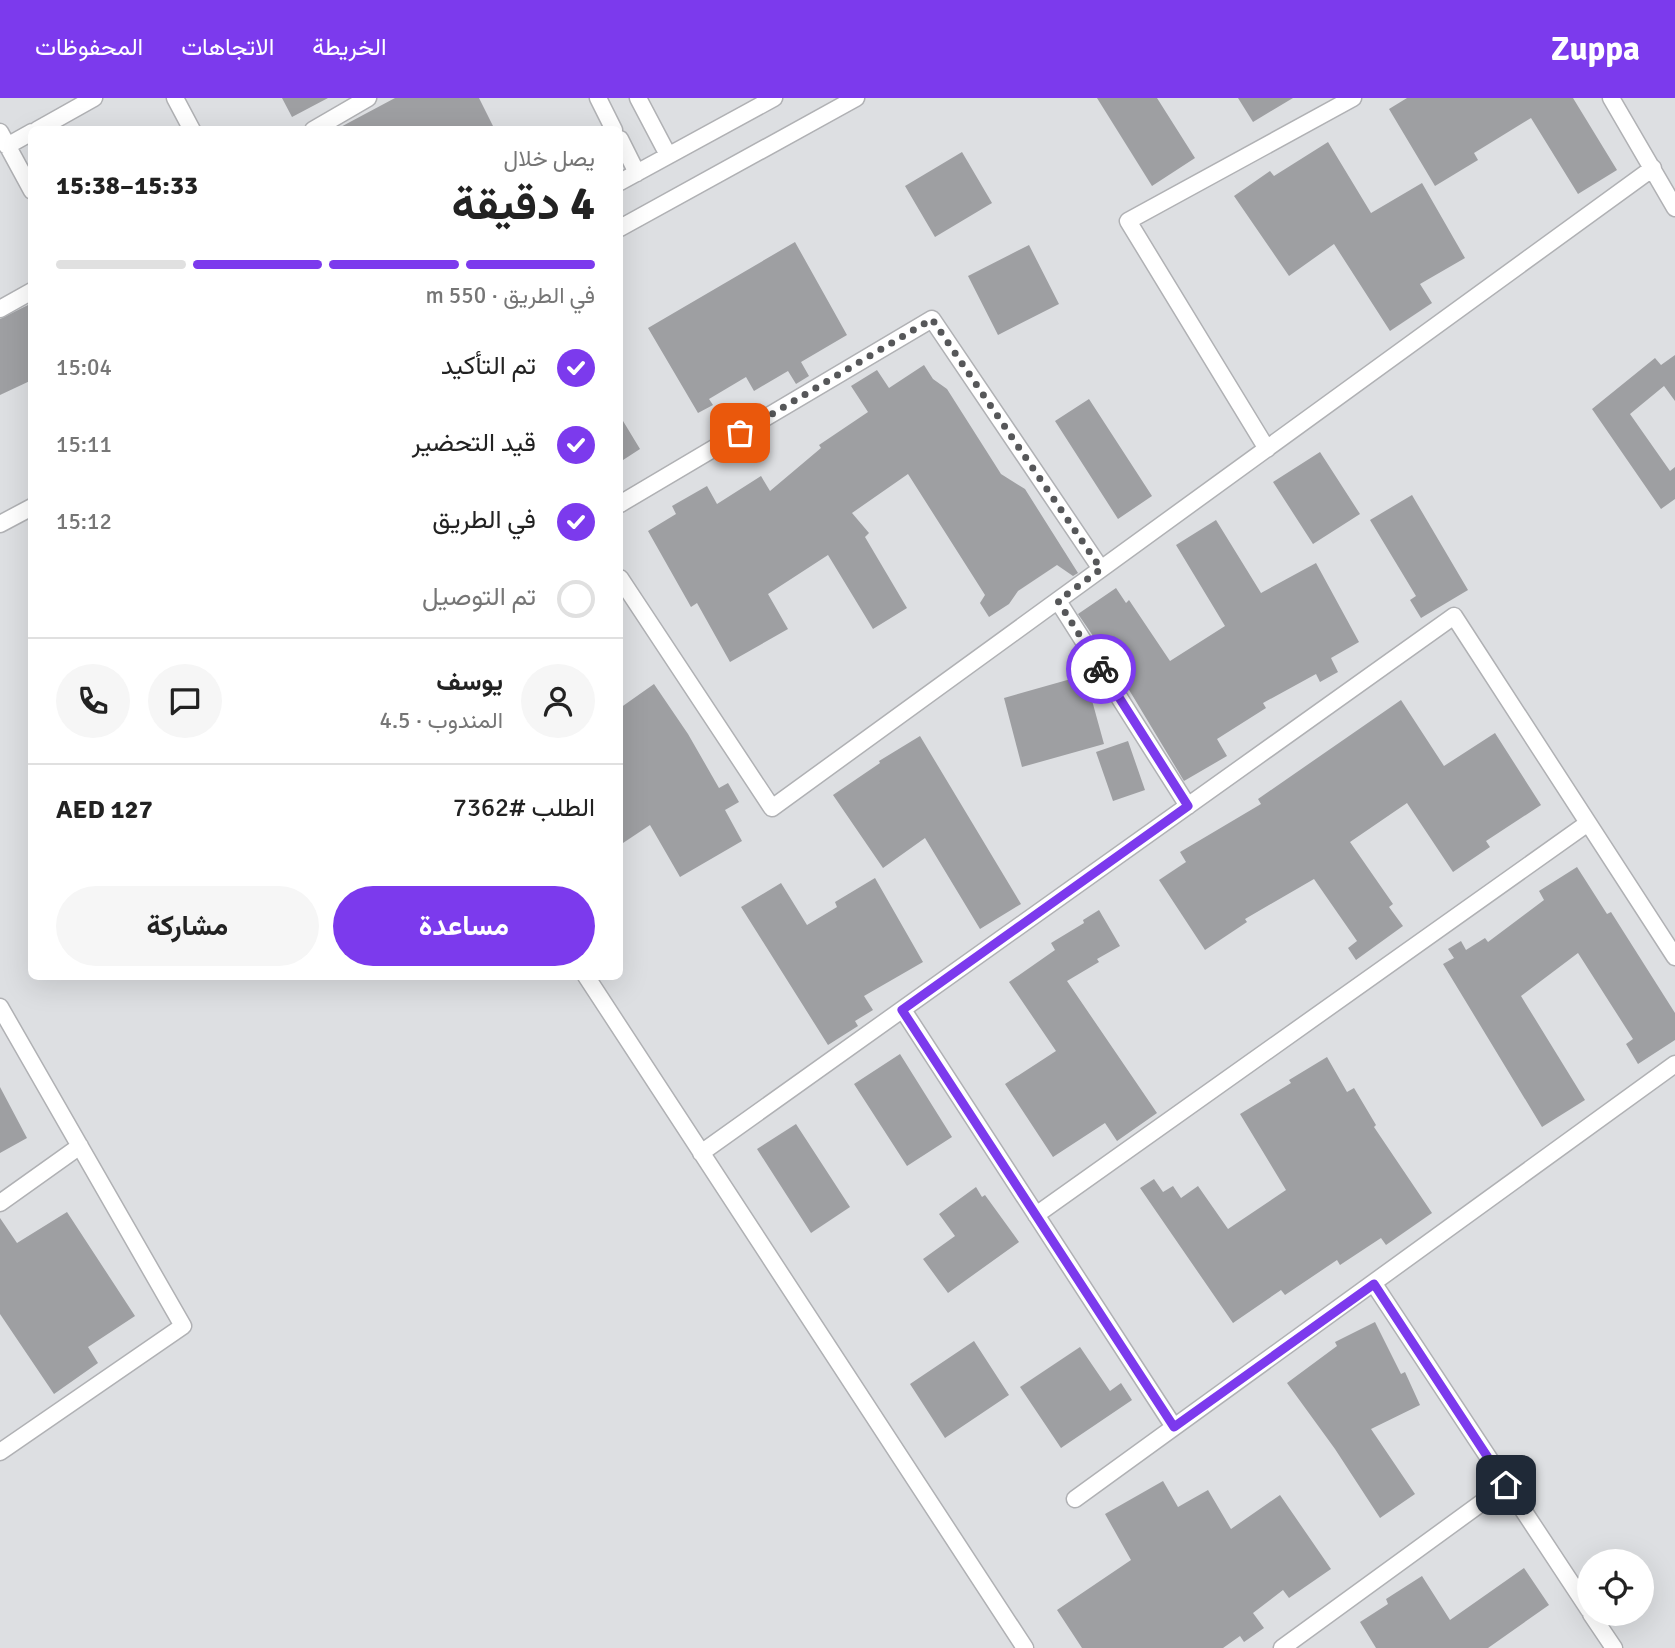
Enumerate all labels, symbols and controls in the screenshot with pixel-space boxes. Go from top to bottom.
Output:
text: Zuppa [1551,29,1640,70]
text: المحفوظات [35,32,143,62]
text: الاتجاهات [181,32,274,62]
text: الخريطة [312,32,387,62]
text: يصل خلال [504,144,595,173]
text: 15:33–15:38 [56,170,198,202]
text: 4 دقيقة [452,176,595,232]
text: في الطريق · 550 m [425,281,595,310]
icon: check [557,349,595,387]
text: تم التأكيد [441,350,536,382]
text: 15:04 [56,353,112,382]
pin [710,403,770,463]
icon: bag [721,414,759,452]
icon: check [557,426,595,464]
text: قيد التحضير [412,427,536,459]
text: 15:11 [56,430,112,459]
icon: check [557,503,595,541]
text: في الطريق [432,504,536,536]
text: 15:12 [56,507,112,536]
text: تم التوصيل [422,581,536,613]
courier [1066,634,1136,704]
icon: bike [1082,650,1120,688]
button: phone [56,664,130,738]
button: chat [148,664,222,738]
button: person [521,664,595,738]
text: يوسف [436,666,503,698]
text: المندوب · 4.5 [380,706,503,735]
text: الطلب #7362 [453,792,595,824]
text: AED 127 [56,794,153,826]
button: مشاركة [56,886,319,966]
button: مساعدة [333,886,595,966]
pin [1476,1455,1536,1515]
icon: home [1487,1466,1525,1504]
map controls [1577,1549,1654,1626]
button: locate [1577,1549,1654,1626]

